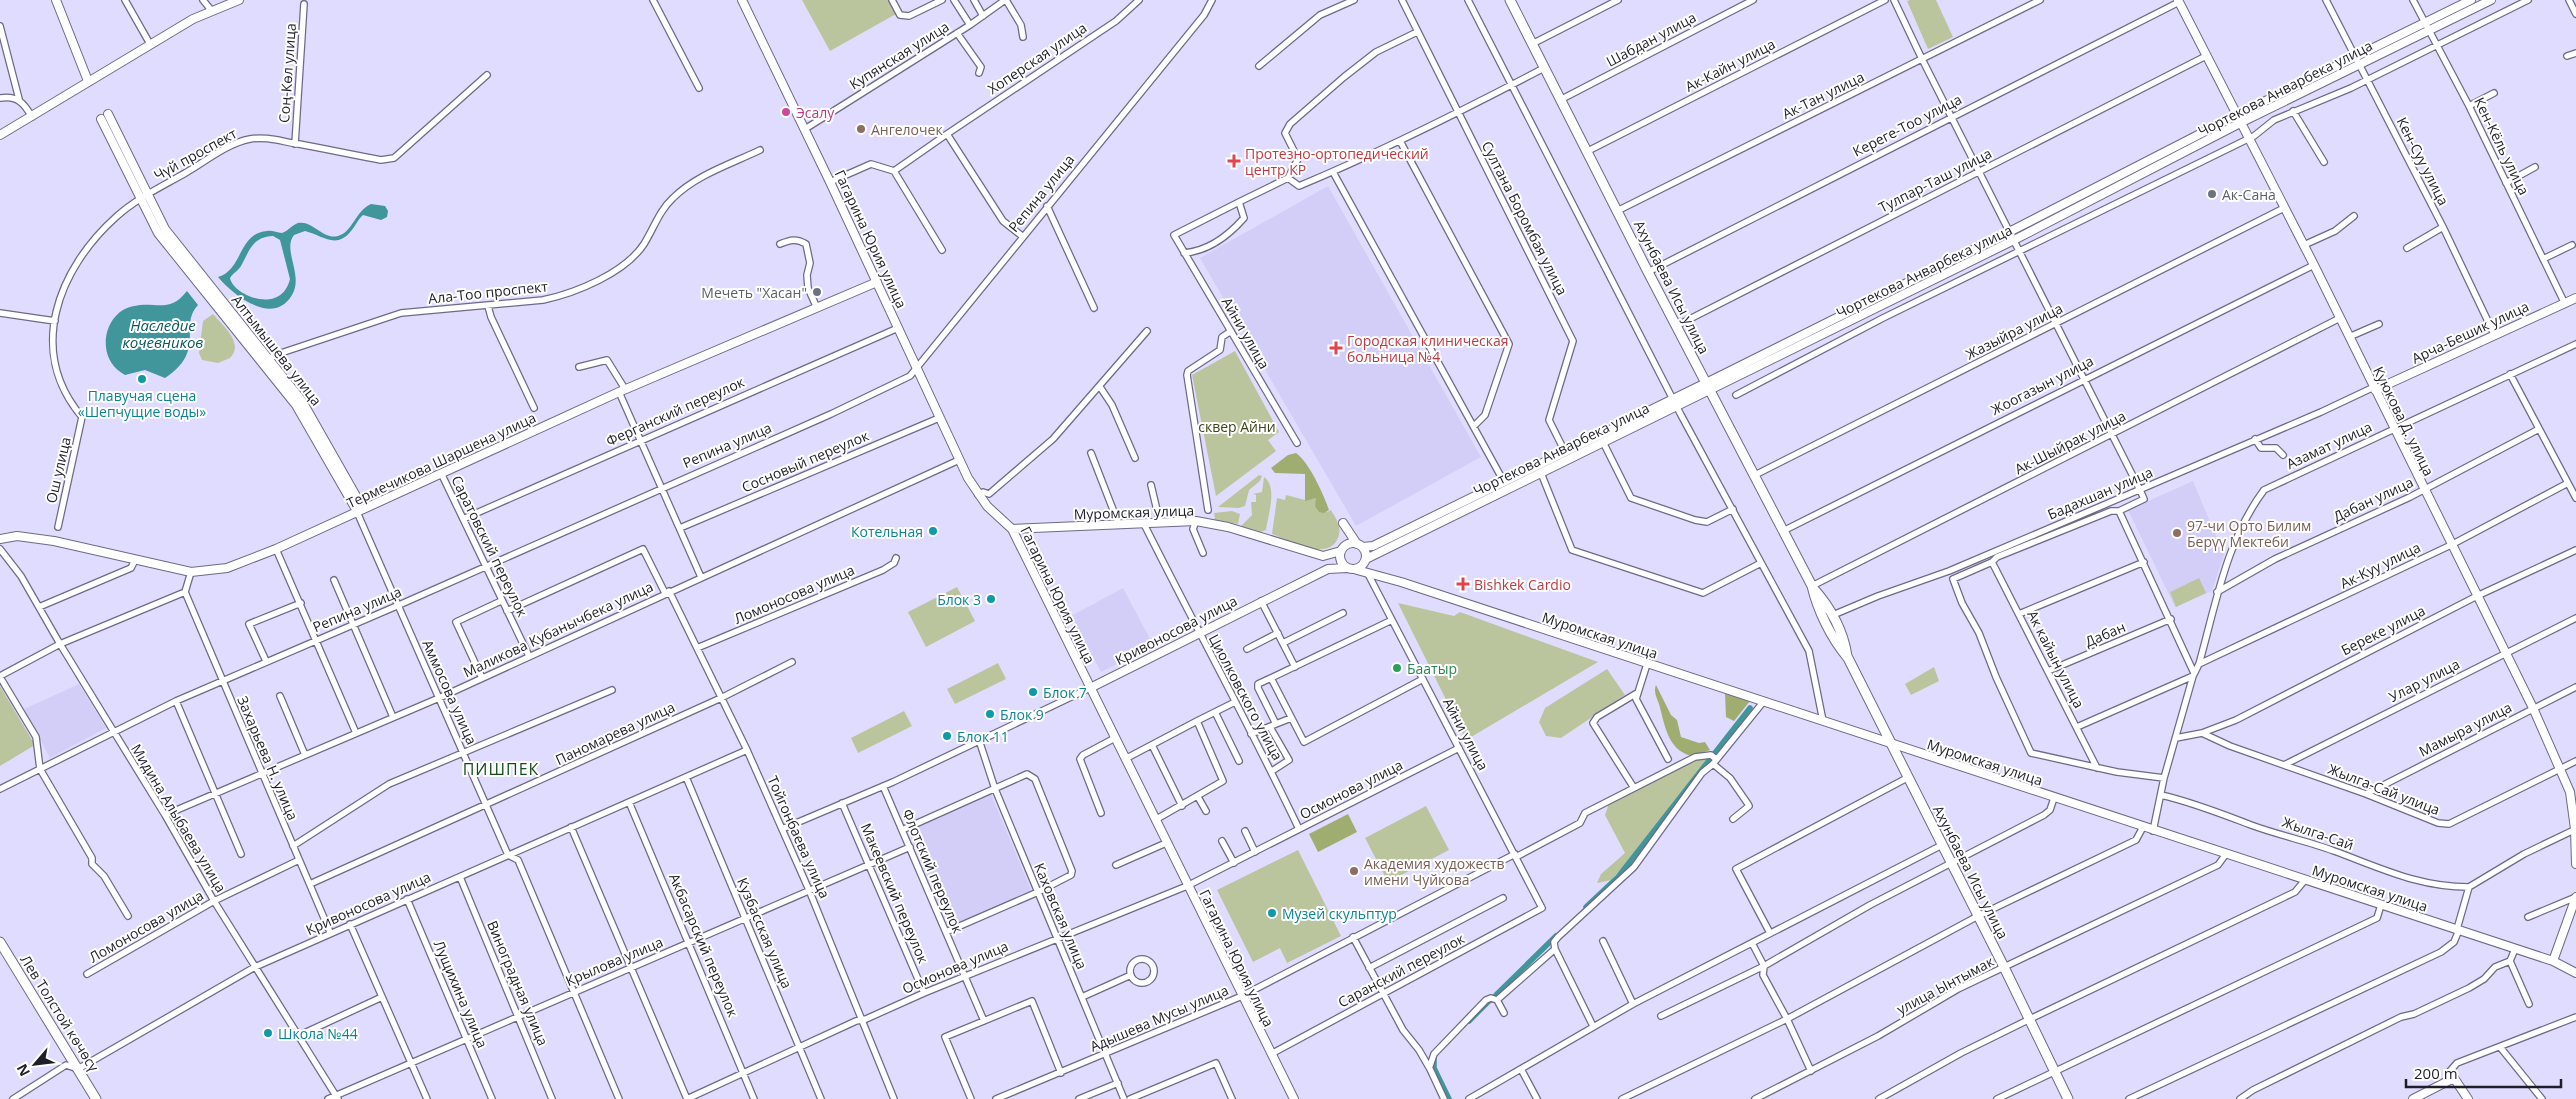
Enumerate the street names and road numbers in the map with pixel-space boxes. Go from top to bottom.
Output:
street label: Шабдан улица [1603,7,1699,71]
street label: Купянская улица [845,17,953,93]
street label: Хоперская улица [984,18,1090,98]
street label: Соң-Көл улица [274,22,300,124]
street label: Ак-Кайн улица [1682,34,1778,96]
street label: Чортекова Анварбека улица [2194,36,2376,140]
street label: Ак-Тан улица [1779,67,1867,123]
street label: Кереге-Тоо улица [1849,89,1965,161]
street label: Кен-Кёль улица [2470,94,2534,198]
street label: Кен-Суу улица [2393,114,2453,208]
street label: Чүй проспект [150,123,240,185]
street label: Султана Боромбая улица [1478,138,1572,298]
street label: Тулпар-Таш улица [1875,143,1995,217]
street label: Репина улица [1004,150,1078,236]
street label: Гагарина Юрия улица [831,167,911,311]
street label: Ахунбаева Исы улица [1630,217,1714,357]
street label: Чортекова Анварбека улица [1833,220,2015,322]
street label: Ала-Тоо проспект [427,276,549,308]
street label: Алтымышева улица [228,291,326,409]
street label: Айни улица [1218,294,1274,372]
street label: Арча-Бешик улица [2408,296,2532,368]
street label: Жазыйра улица [1962,298,2066,364]
street label: Жоогазын улица [1987,351,2097,419]
street label: Куюкова Д. улица [2369,363,2439,479]
street label: Ферганский переулок [603,372,748,450]
street label: Чортекова Анварбека улица [1470,398,1652,500]
street label: Ак-Шыйрак улица [2011,406,2129,478]
street label: Термечикова Шаршена улица [343,408,539,512]
street label: Азамат улица [2283,417,2375,473]
street label: Репина улица [680,418,774,472]
street label: Сосновый переулок [739,425,872,496]
street label: Ош улица [41,435,75,505]
street label: Бадахшан улица [2044,462,2156,524]
street label: Саратовский переулок [447,472,533,621]
street label: Дабан улица [2330,472,2416,526]
street label: Муромская улица [1073,500,1195,524]
street label: Гагарина Юрия улица [1016,523,1100,667]
street label: Ак-Куу улица [2337,537,2423,593]
street label: Ломоносова улица [731,560,857,628]
street label: Маликова Кубанычбека улица [460,577,656,681]
street label: Репина улица [310,582,404,636]
street label: Кривоносова улица [1112,591,1240,669]
street label: Береке улица [2338,601,2428,659]
street label: Муромская улица [1540,607,1660,663]
street label: Ак кайын улица [2023,607,2089,711]
street label: Дабан [2082,617,2128,651]
street label: Циолковского улица [1205,631,1287,763]
street label: Аммосова улица [418,637,482,747]
street label: Улар улица [2385,654,2463,706]
street label: Захарьева Н. улица [233,693,303,823]
street label: Айни улица [1439,694,1493,774]
street label: Паномарева улица [552,697,678,769]
street label: Мамыра улица [2415,697,2515,761]
street label: Муромская улица [1925,734,2045,790]
street label: Мидина Алыбаева улица [127,740,231,896]
street label: Осмонова улица [1296,755,1406,823]
street label: Жылга-Сай улица [2325,759,2443,819]
street label: Тойгонбаева улица [763,773,835,901]
street label: Ахунбаева Исы улица [1929,802,2013,942]
street label: Флотский переулок [898,806,968,937]
street label: Жылга-Сай [2280,812,2356,854]
street label: Макеевский переулок [857,820,933,967]
street label: Каховская улица [1030,860,1092,972]
street label: Муромская улица [2310,860,2430,916]
street label: Кривоносова улица [303,867,433,939]
street label: Акбасарский переулок [665,870,743,1020]
street label: Кузбасская улица [733,875,797,991]
street label: Ломоносова улица [85,885,207,967]
street label: Гагарина Юрия улица [1195,886,1279,1030]
street label: Виноградная улица [483,918,553,1048]
street label: Саранский переулок [1334,928,1468,1011]
street label: Крылова улица [562,932,666,990]
street label: Осмонова улица [899,936,1011,998]
street label: Лущихина улица [430,937,492,1051]
street label: Лев Толстой көчөсү [16,951,104,1075]
street label: улица Ынтымак [1893,951,1998,1019]
street label: Адышева Мусы улица [1087,980,1231,1056]

